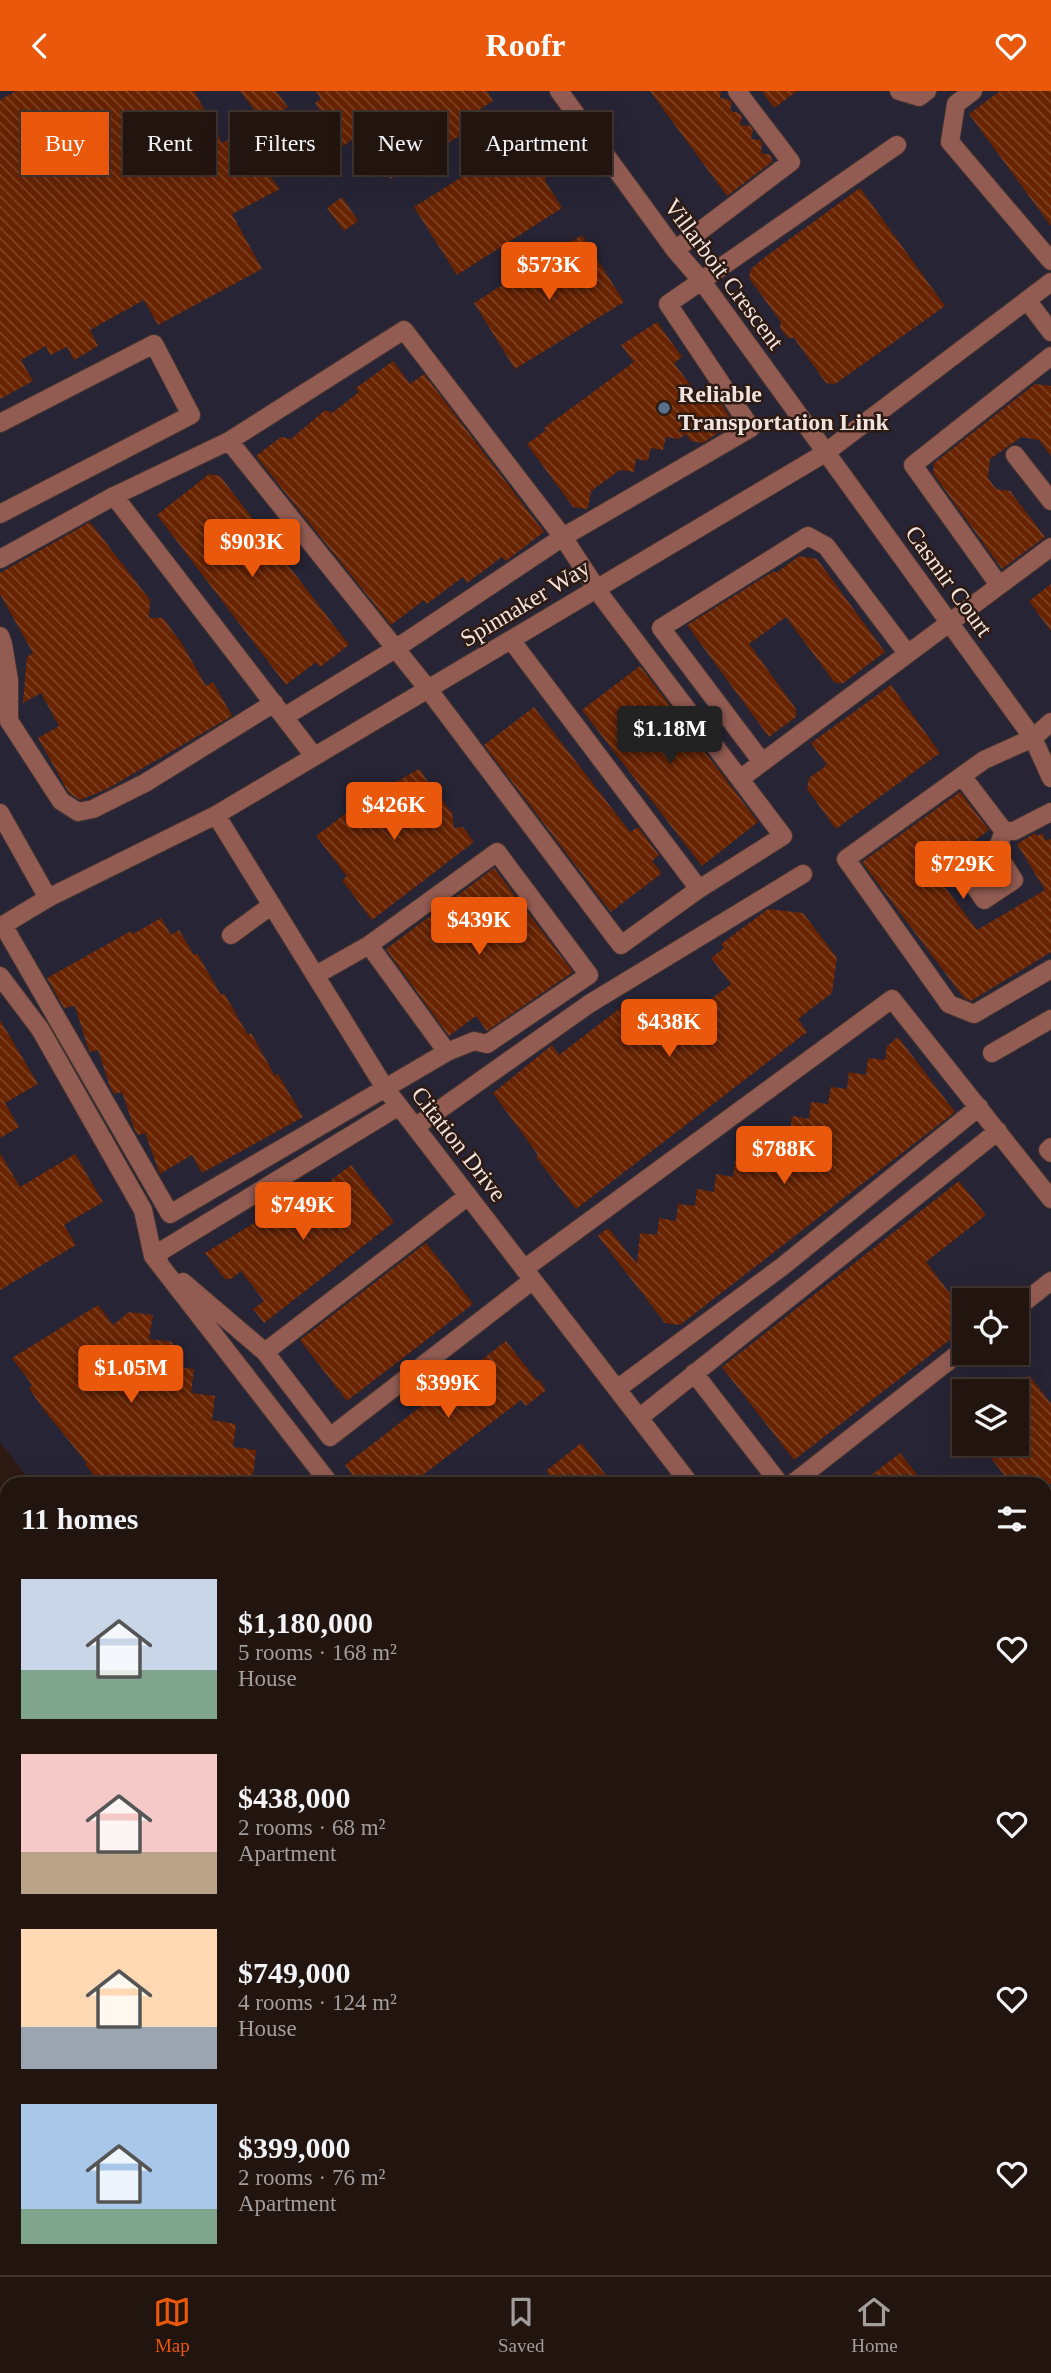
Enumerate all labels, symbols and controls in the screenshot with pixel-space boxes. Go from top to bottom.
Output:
icon: back [21,27,59,65]
text: Roofr [486,27,565,63]
icon: heart [992,27,1030,65]
chip: Buy [21,112,109,175]
chip: Rent [123,112,216,175]
chip: Filters [230,112,340,175]
chip: New [354,112,447,175]
chip: Apartment [461,112,612,175]
street label: Villarboit Crescent [659,194,789,355]
pin: $573K [500,243,598,302]
text: $573K [517,252,581,277]
place label: Reliable Transportation Link [678,381,890,435]
marker: Reliable Transportation Link [656,400,672,416]
pin: $903K [203,519,301,579]
street label: Casmir Court [900,521,998,641]
text: $903K [220,529,284,554]
street label: Spinnaker Way [456,554,594,652]
pin: $1.18M [613,707,727,766]
text: $1.18M [633,716,707,741]
pin: $426K [345,783,443,842]
text: $426K [362,792,426,817]
pin: $729K [914,841,1012,901]
text: $729K [931,851,995,876]
pin: $439K [430,897,528,957]
text: $439K [447,907,511,932]
pin: $438K [620,999,718,1059]
text: $438K [637,1009,701,1034]
street label: Citation Drive [406,1082,512,1206]
pin: $788K [735,1127,833,1186]
text: $788K [752,1136,816,1161]
pin: $749K [254,1183,352,1242]
text: $749K [271,1192,335,1217]
map controls [952,1288,1029,1456]
button: locate [952,1288,1029,1365]
pin: $1.05M [74,1345,188,1405]
text: $1.05M [94,1355,168,1380]
pin: $399K [399,1361,497,1420]
text: $399K [416,1370,480,1395]
button: layers [952,1379,1029,1456]
icon: filters [993,1500,1031,1538]
text: 11 homes [21,1502,139,1535]
text: $1,180,000 [238,1606,373,1639]
icon: home [77,1607,161,1691]
icon: heart [993,1630,1031,1668]
text: 5 rooms · 168 m² [238,1640,397,1665]
text: House [238,1666,297,1691]
text: $438,000 [238,1781,351,1814]
icon: home [77,1782,161,1866]
icon: heart [993,1805,1031,1843]
text: 2 rooms · 68 m² [238,1815,385,1840]
text: Apartment [238,1841,336,1866]
text: $749,000 [238,1956,351,1989]
icon: home [77,1957,161,2041]
icon: heart [993,1980,1031,2018]
text: 4 rooms · 124 m² [238,1990,397,2015]
text: House [238,2016,297,2041]
text: $399,000 [238,2131,351,2164]
icon: home [77,2132,161,2216]
icon: heart [993,2155,1031,2193]
text: 2 rooms · 76 m² [238,2165,385,2190]
text: Apartment [238,2191,336,2216]
tab: Map [153,2293,191,2357]
tab: Saved [498,2293,544,2357]
tab: Home [851,2293,898,2357]

